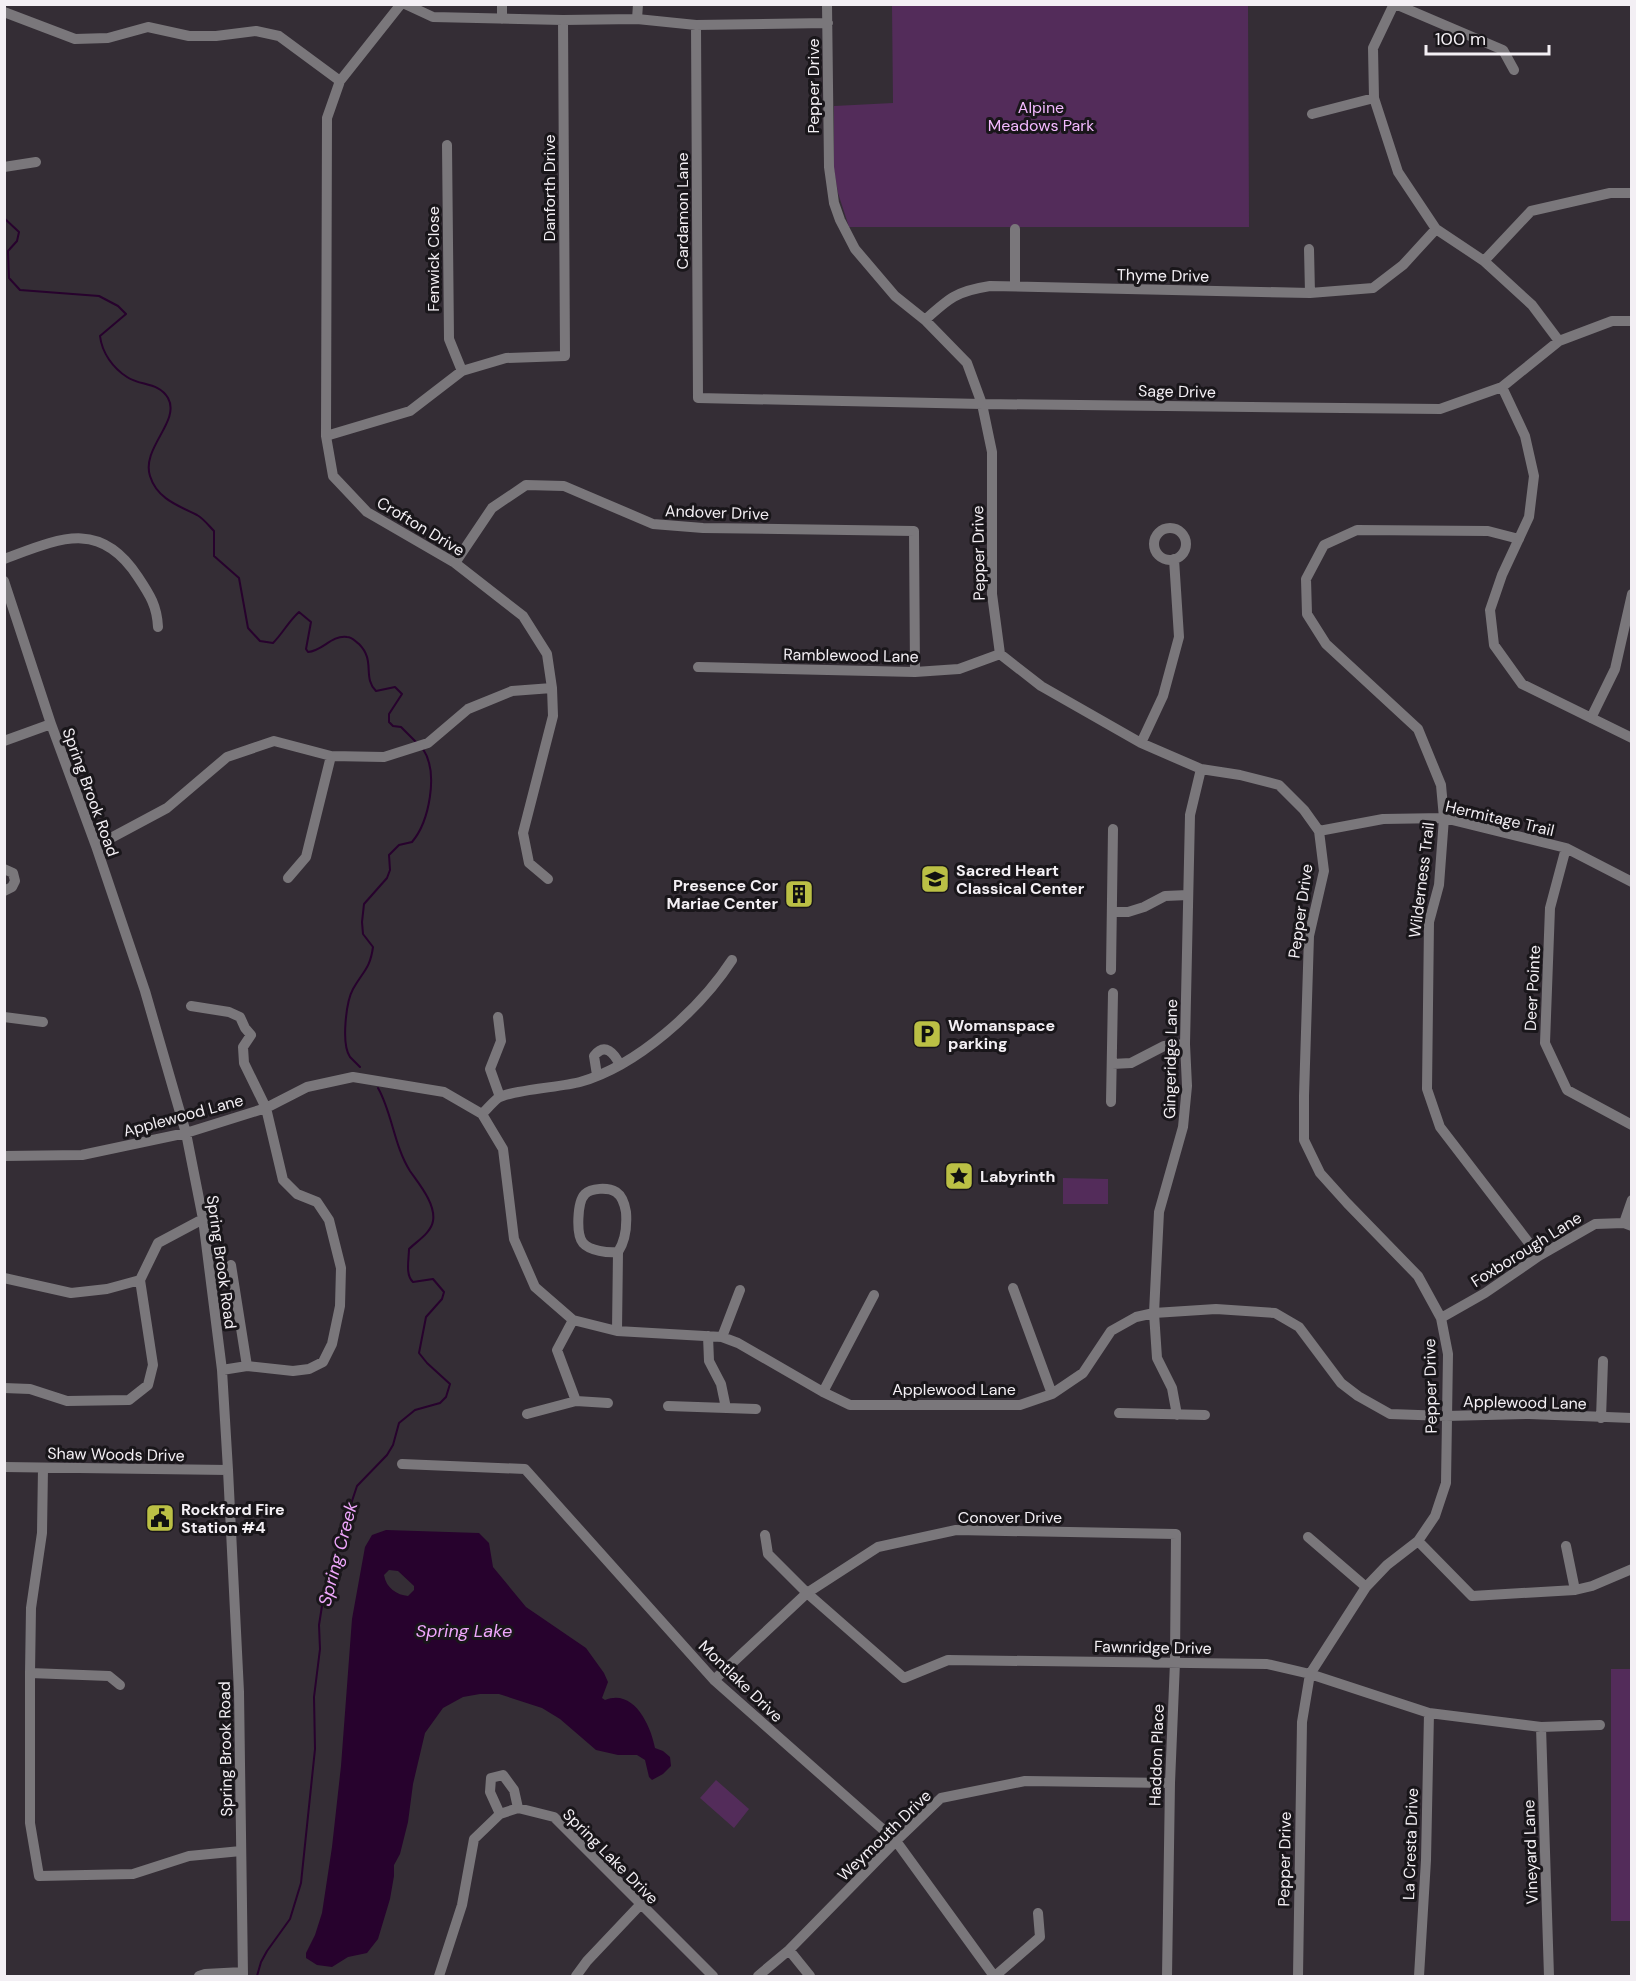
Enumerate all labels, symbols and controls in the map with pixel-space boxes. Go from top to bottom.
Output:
scale bar [1426,18,1549,56]
text: 100 m [1435,27,1486,51]
street label: Pepper Drive [803,38,824,134]
park label: Alpine Meadows Park [988,97,1094,136]
street label: Danforth Drive [539,134,560,242]
street label: Cardamon Lane [672,152,693,270]
street label: Fenwick Close [423,206,444,312]
street label: Thyme Drive [1117,264,1209,287]
street label: Sage Drive [1138,380,1216,403]
street label: Crofton Drive [373,492,469,561]
street label: Andover Drive [665,500,769,525]
street label: Pepper Drive [967,505,990,601]
street label: Ramblewood Lane [783,644,919,667]
street label: Spring Brook Road [58,725,124,859]
street label: Hermitage Trail [1443,796,1556,841]
street label: Wilderness Trail [1404,821,1439,939]
place label: Sacred Heart Classical Center [956,860,1085,899]
school or university icon: Sacred Heart Classical Center [919,863,951,895]
street label: Pepper Drive [1283,863,1318,960]
place label: Presence Cor Mariae Center [667,875,778,914]
building icon: Presence Cor Mariae Center [783,878,815,910]
street label: Deer Pointe [1520,945,1545,1031]
street label: Gingeridge Lane [1159,999,1182,1119]
place label: Womanspace parking [948,1015,1055,1054]
parking icon: Womanspace parking [911,1018,943,1050]
street label: Applewood Lane [121,1089,246,1142]
place icon: Labyrinth [943,1160,975,1192]
place label: Labyrinth [980,1166,1055,1187]
street label: Spring Brook Road [202,1194,241,1330]
street label: Foxborough Lane [1467,1207,1586,1292]
street label: Pepper Drive [1419,1338,1442,1434]
street label: Applewood Lane [892,1379,1016,1400]
street label: Applewood Lane [1463,1391,1587,1414]
street label: Shaw Woods Drive [47,1443,185,1466]
water label: Spring Creek [313,1498,364,1609]
place label: Rockford Fire Station #4 [181,1499,285,1538]
public building icon: Rockford Fire Station #4 [144,1502,176,1534]
street label: Conover Drive [958,1507,1062,1528]
water label: Spring Lake [416,1619,512,1643]
street label: Montlake Drive [694,1636,787,1727]
street label: Fawnridge Drive [1094,1636,1212,1659]
street label: Spring Brook Road [214,1681,237,1817]
street label: Haddon Place [1144,1703,1169,1807]
street label: Weymouth Drive [833,1785,936,1886]
street label: La Cresta Drive [1398,1787,1423,1901]
street label: Vineyard Lane [1518,1799,1543,1905]
street label: Spring Lake Drive [558,1804,663,1909]
street label: Pepper Drive [1273,1811,1296,1907]

